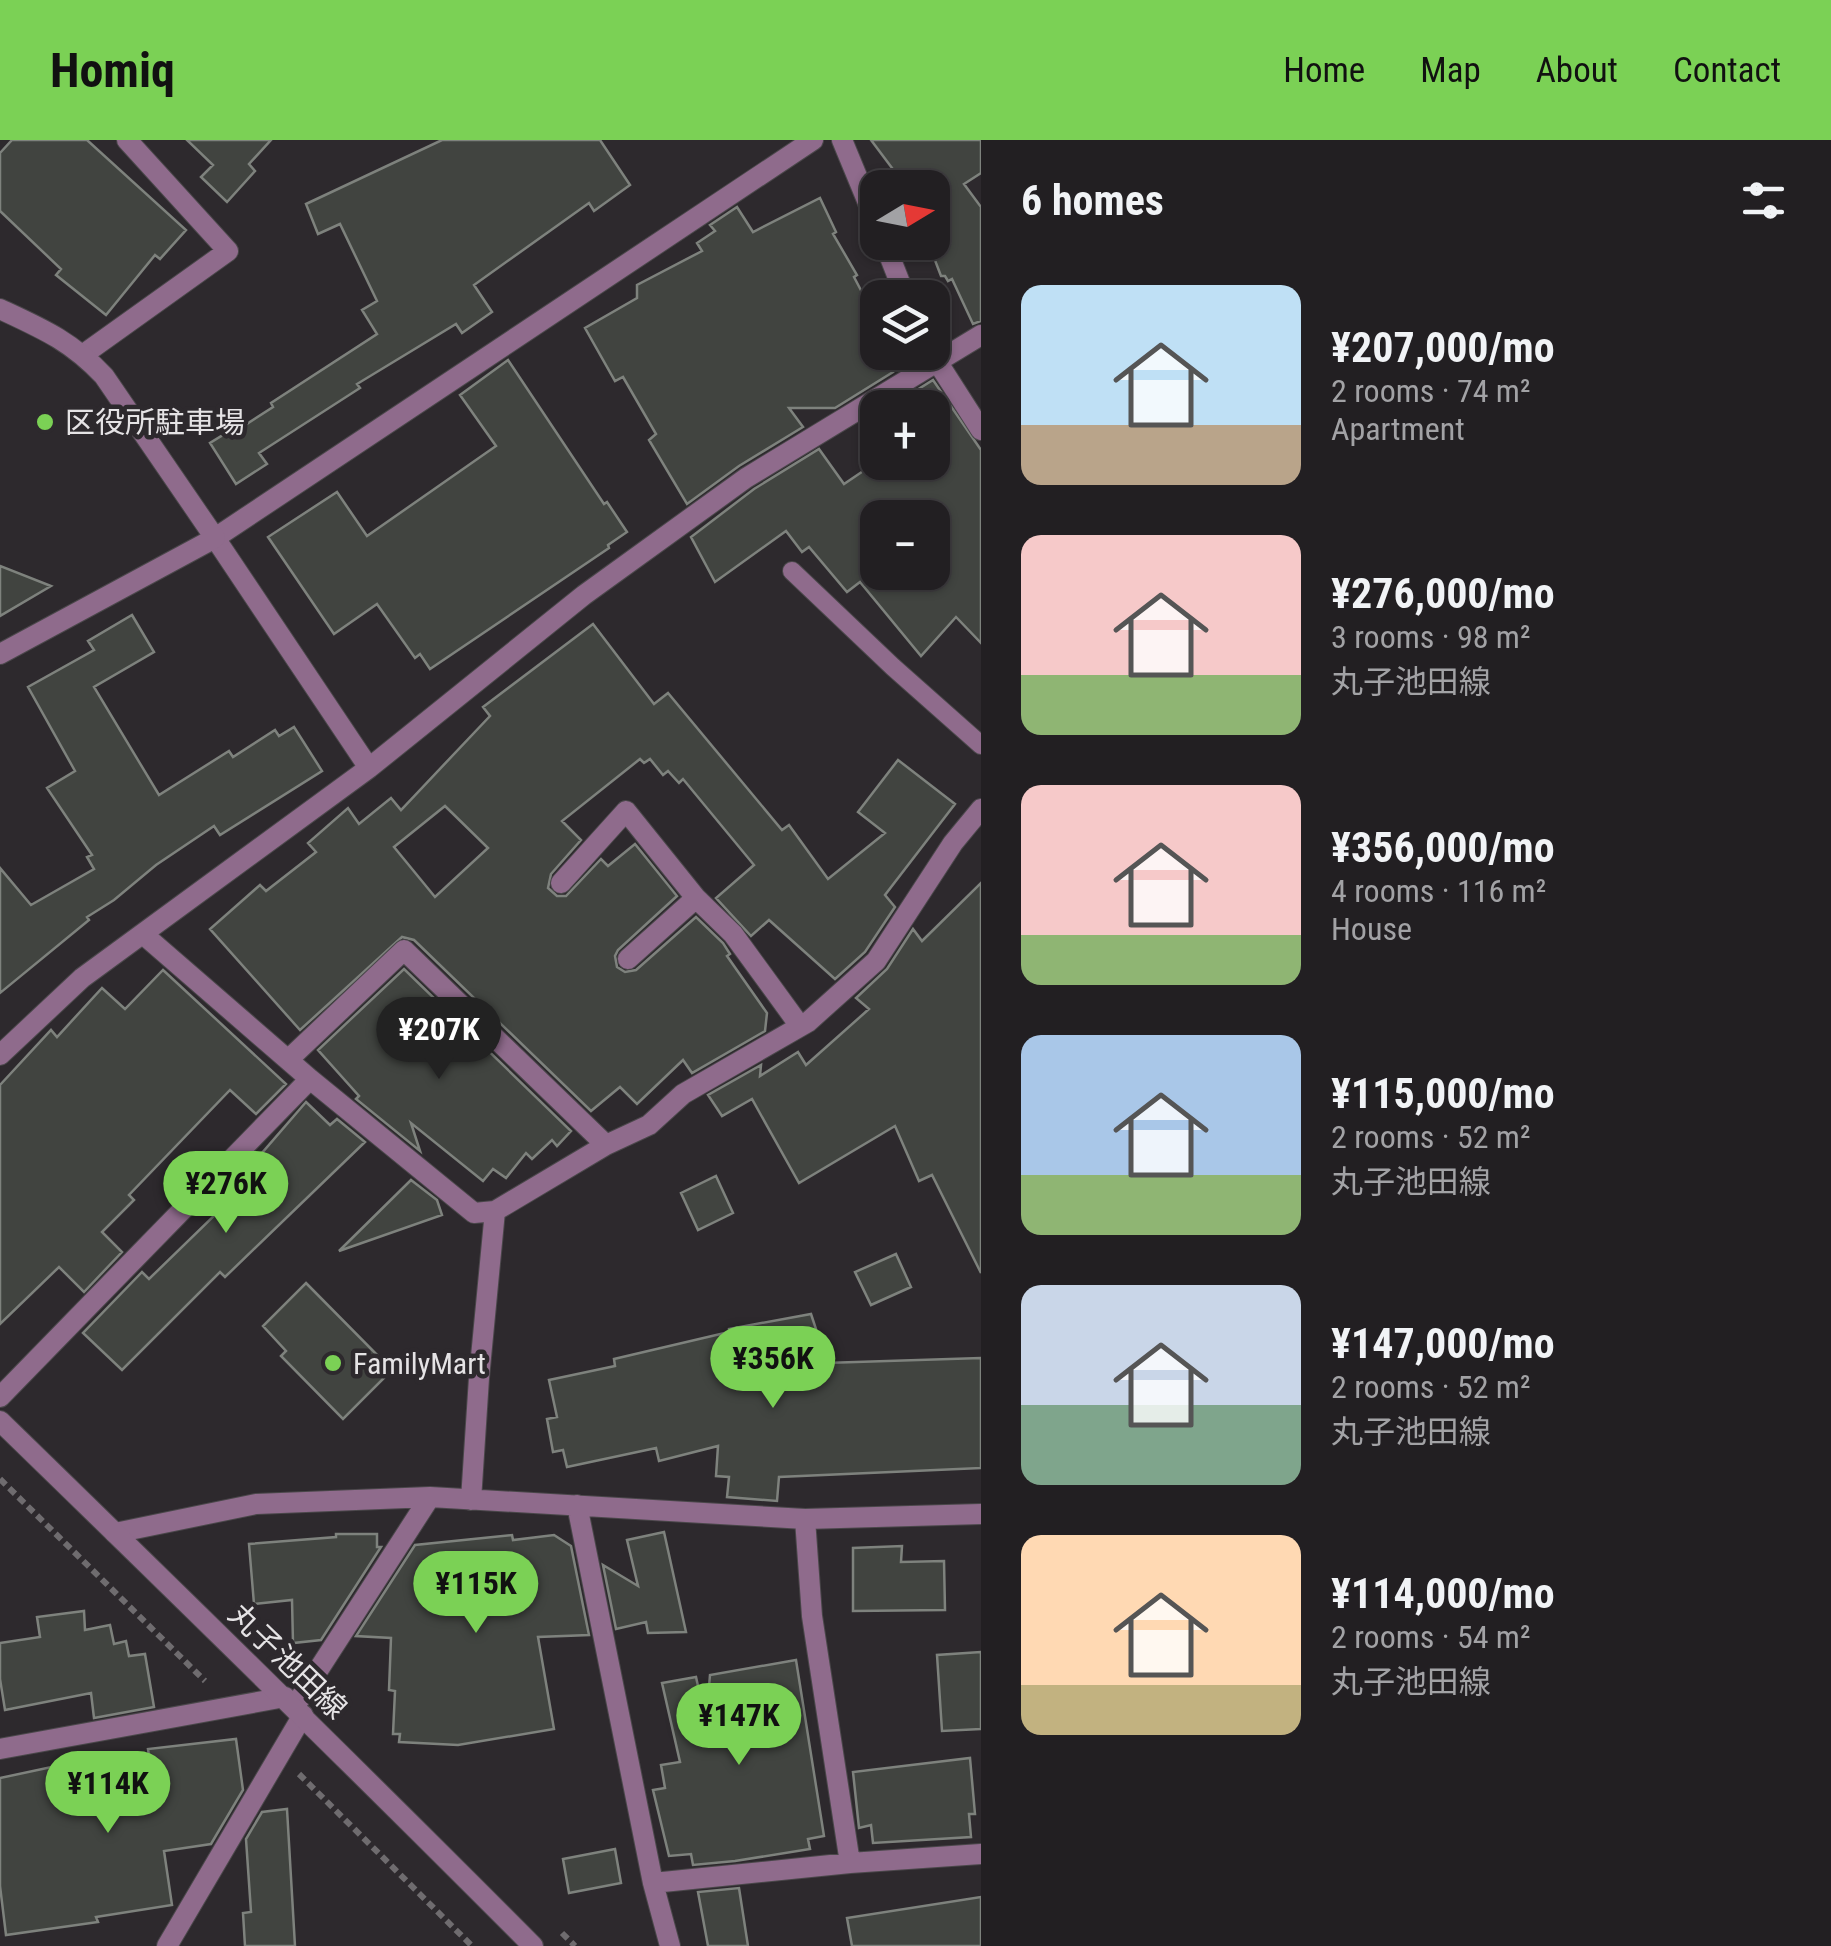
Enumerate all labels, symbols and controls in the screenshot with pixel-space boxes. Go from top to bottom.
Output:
text: Homiq [50,42,175,99]
text: Home [1283,50,1365,91]
text: Map [1420,50,1481,91]
text: About [1536,50,1618,91]
text: Contact [1673,50,1781,91]
north arrow [860,170,950,260]
map controls [860,170,950,590]
icon: filters [1736,173,1791,228]
text: 6 homes [1021,176,1164,225]
button: layers [860,280,950,370]
text: ¥207,000/mo [1331,323,1555,372]
icon: home [1101,325,1221,445]
text: 2 rooms · 74 m² [1331,372,1530,410]
button: + [860,390,950,480]
place label: 区役所駐車場 [65,405,245,440]
text: Apartment [1331,410,1465,448]
marker: 区役所駐車場 [34,411,56,433]
button: − [860,500,950,590]
text: ¥276,000/mo [1331,569,1555,618]
icon: home [1101,575,1221,695]
text: 3 rooms · 98 m² [1331,618,1530,656]
text: 丸子池田線 [1331,663,1491,701]
text: ¥356,000/mo [1331,823,1555,872]
icon: home [1101,825,1221,945]
text: 4 rooms · 116 m² [1331,872,1546,910]
text: House [1331,910,1412,948]
pin: ¥207K [369,997,509,1082]
text: ¥207K [398,1010,480,1048]
text: ¥115,000/mo [1331,1069,1555,1118]
icon: home [1101,1075,1221,1195]
text: 2 rooms · 52 m² [1331,1118,1530,1156]
pin: ¥276K [156,1151,296,1236]
text: 丸子池田線 [1331,1163,1491,1201]
text: ¥276K [185,1164,267,1202]
text: ¥147,000/mo [1331,1319,1555,1368]
icon: home [1101,1325,1221,1445]
pin: ¥356K [703,1326,843,1411]
text: ¥356K [732,1339,814,1377]
place label: FamilyMart [353,1346,486,1381]
marker: FamilyMart [322,1352,344,1374]
text: 2 rooms · 52 m² [1331,1368,1530,1406]
text: 丸子池田線 [1331,1413,1491,1451]
pin: ¥115K [406,1551,546,1636]
text: ¥115K [435,1564,517,1602]
text: ¥114,000/mo [1331,1569,1555,1618]
icon: home [1101,1575,1221,1695]
street label: 丸子池田線 [222,1596,354,1726]
text: 2 rooms · 54 m² [1331,1618,1530,1656]
text: 丸子池田線 [1331,1663,1491,1701]
pin: ¥147K [669,1683,809,1768]
text: ¥147K [698,1696,780,1734]
pin: ¥114K [38,1751,178,1836]
text: ¥114K [67,1764,149,1802]

